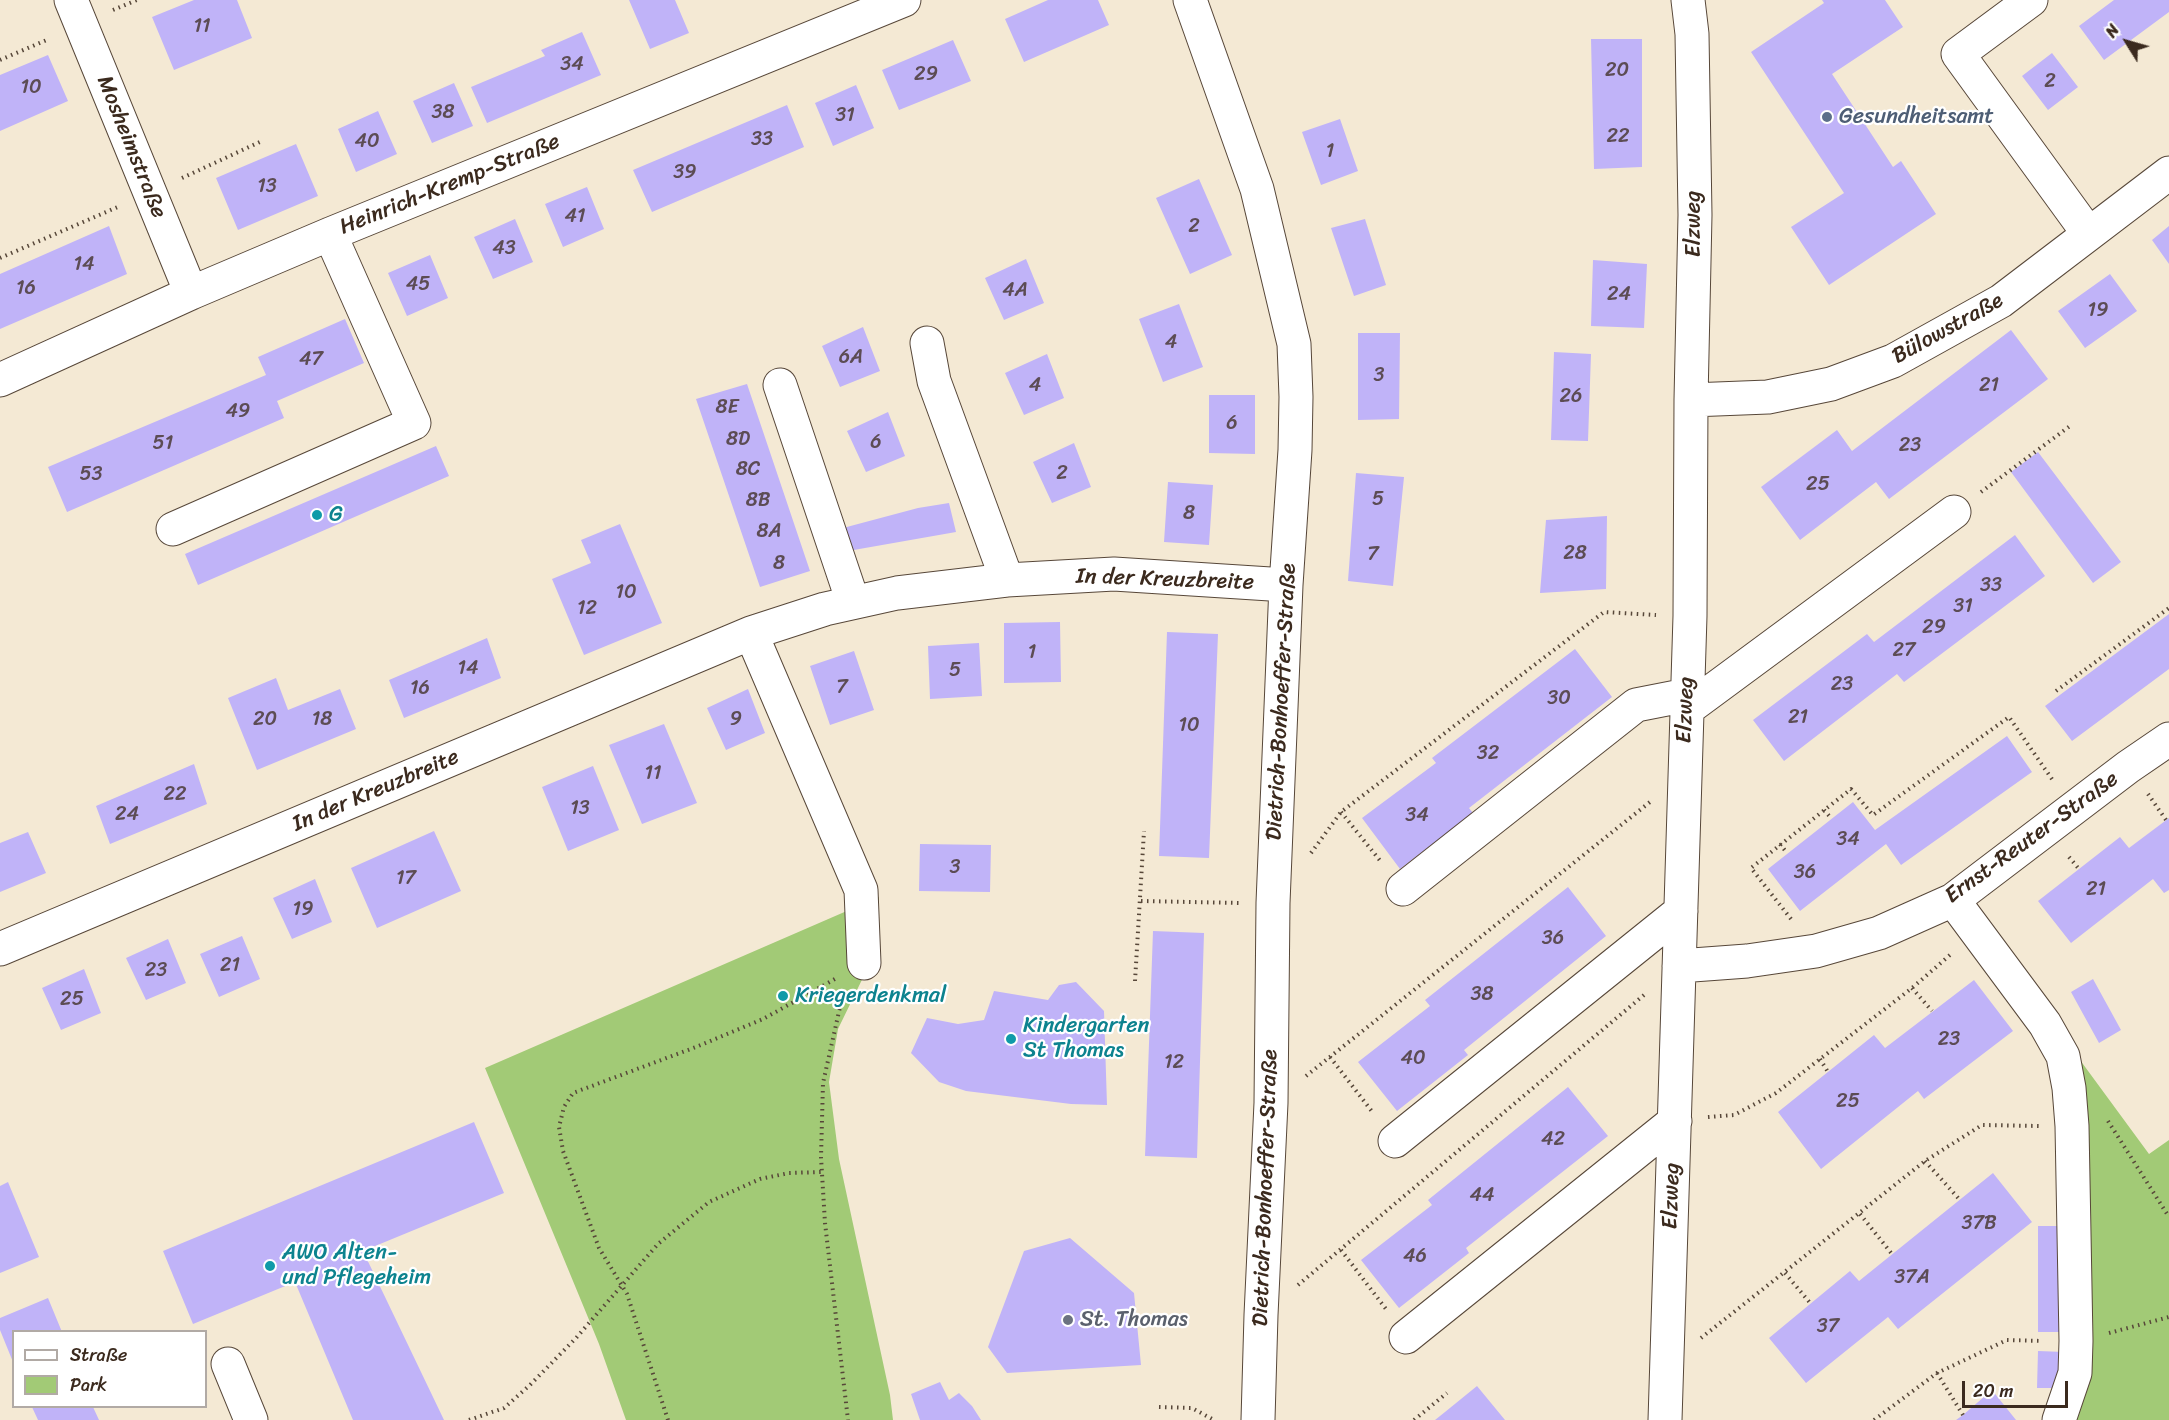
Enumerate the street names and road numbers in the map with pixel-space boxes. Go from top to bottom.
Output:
street label: Mosheimstraße [90,72,172,222]
street label: Heinrich-Kremp-Straße [336,129,564,241]
street label: Elzweg [1681,191,1707,257]
street label: Bülowstraße [1888,288,2008,370]
street label: Dietrich-Bonhoeffer-Straße [1262,563,1302,841]
street label: In der Kreuzbreite [1075,564,1255,596]
street label: Elzweg [1672,676,1700,744]
street label: In der Kreuzbreite [289,744,463,838]
street label: Ernst-Reuter-Straße [1940,766,2124,910]
street label: Dietrich-Bonhoeffer-Straße [1248,1049,1284,1327]
street label: Elzweg [1658,1162,1686,1230]

